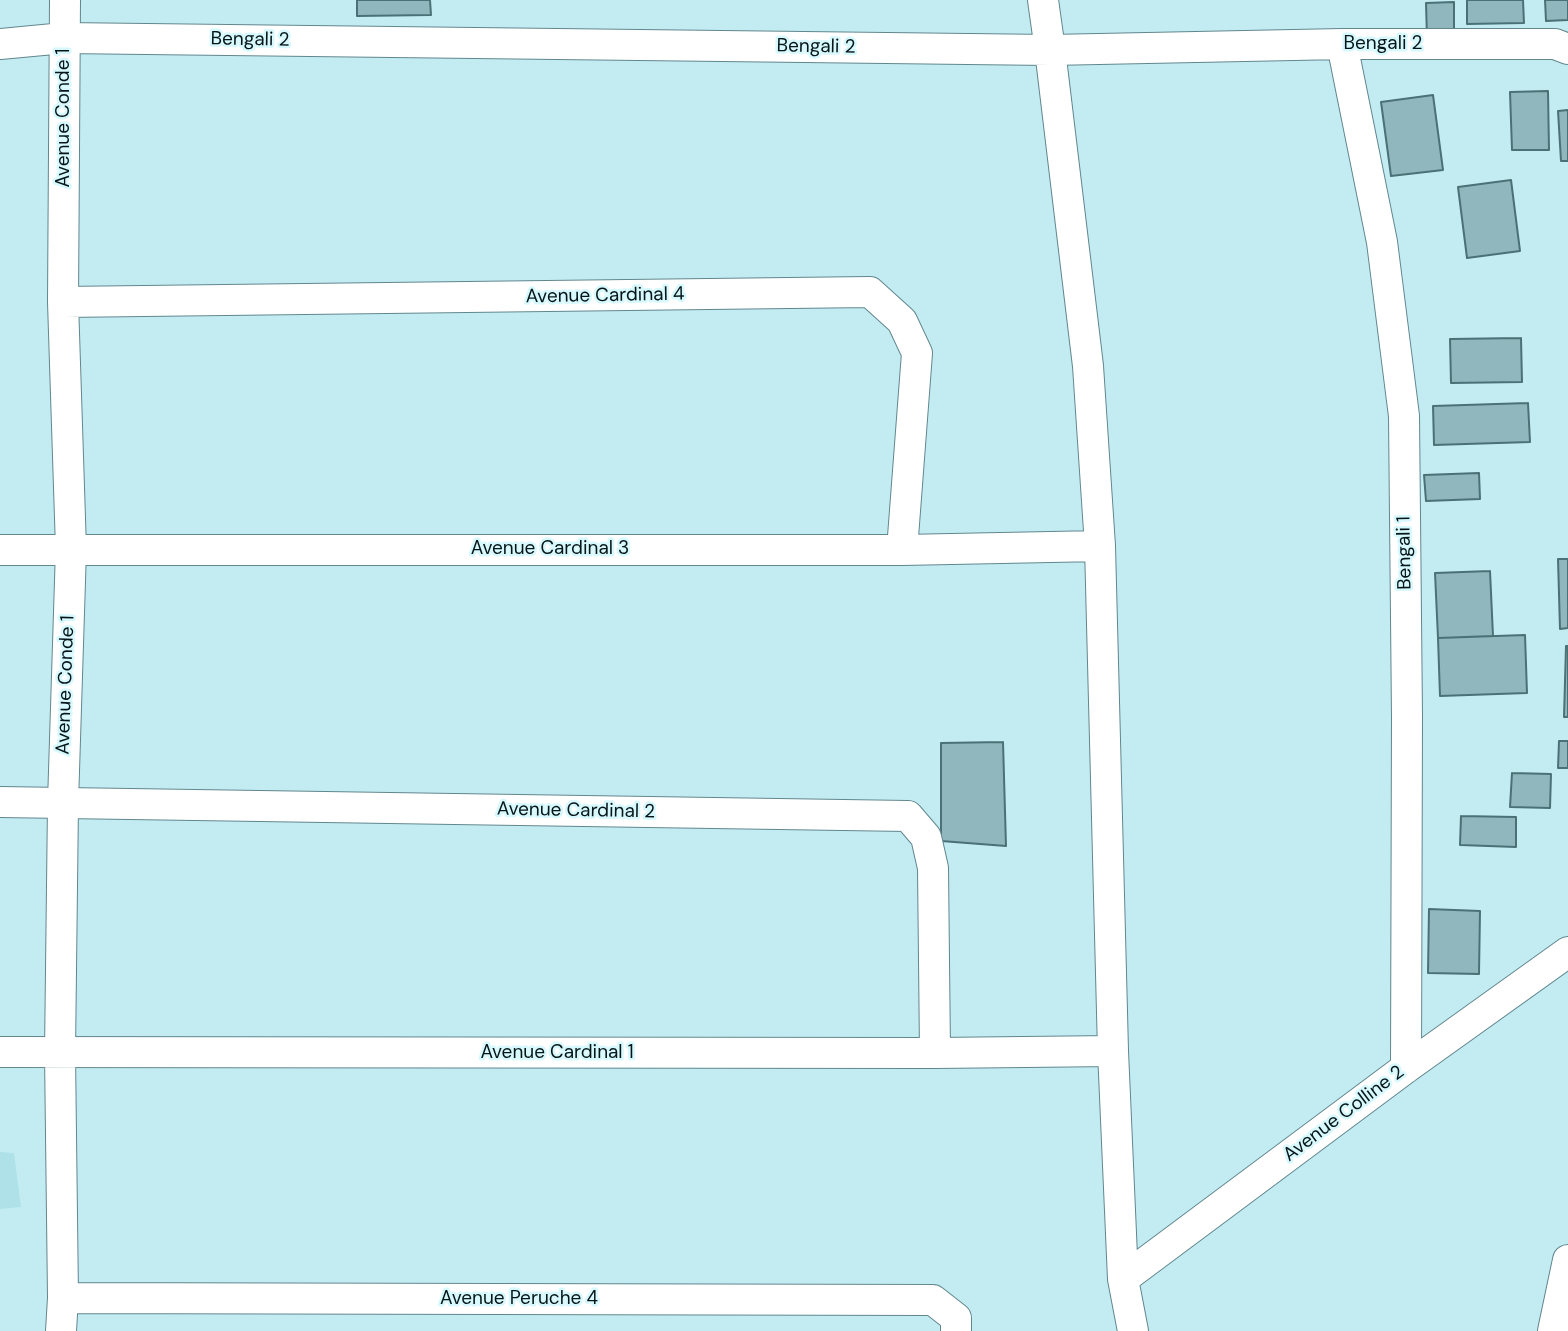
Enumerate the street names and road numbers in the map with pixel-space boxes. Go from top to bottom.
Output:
street label: Bengali 2 [210,28,290,52]
street label: Bengali 2 [1344,33,1422,55]
street label: Bengali 2 [776,35,856,59]
street label: Avenue Conde 1 [53,48,75,188]
street label: Avenue Cardinal 4 [525,283,685,309]
street label: Bengali 1 [1393,516,1417,590]
street label: Avenue Cardinal 3 [471,538,629,560]
street label: Avenue Conde 1 [52,615,80,755]
street label: Avenue Cardinal 2 [497,798,655,824]
street label: Avenue Cardinal 1 [480,1042,634,1064]
street label: Avenue Colline 2 [1279,1061,1409,1167]
street label: Avenue Peruche 4 [440,1288,598,1310]

